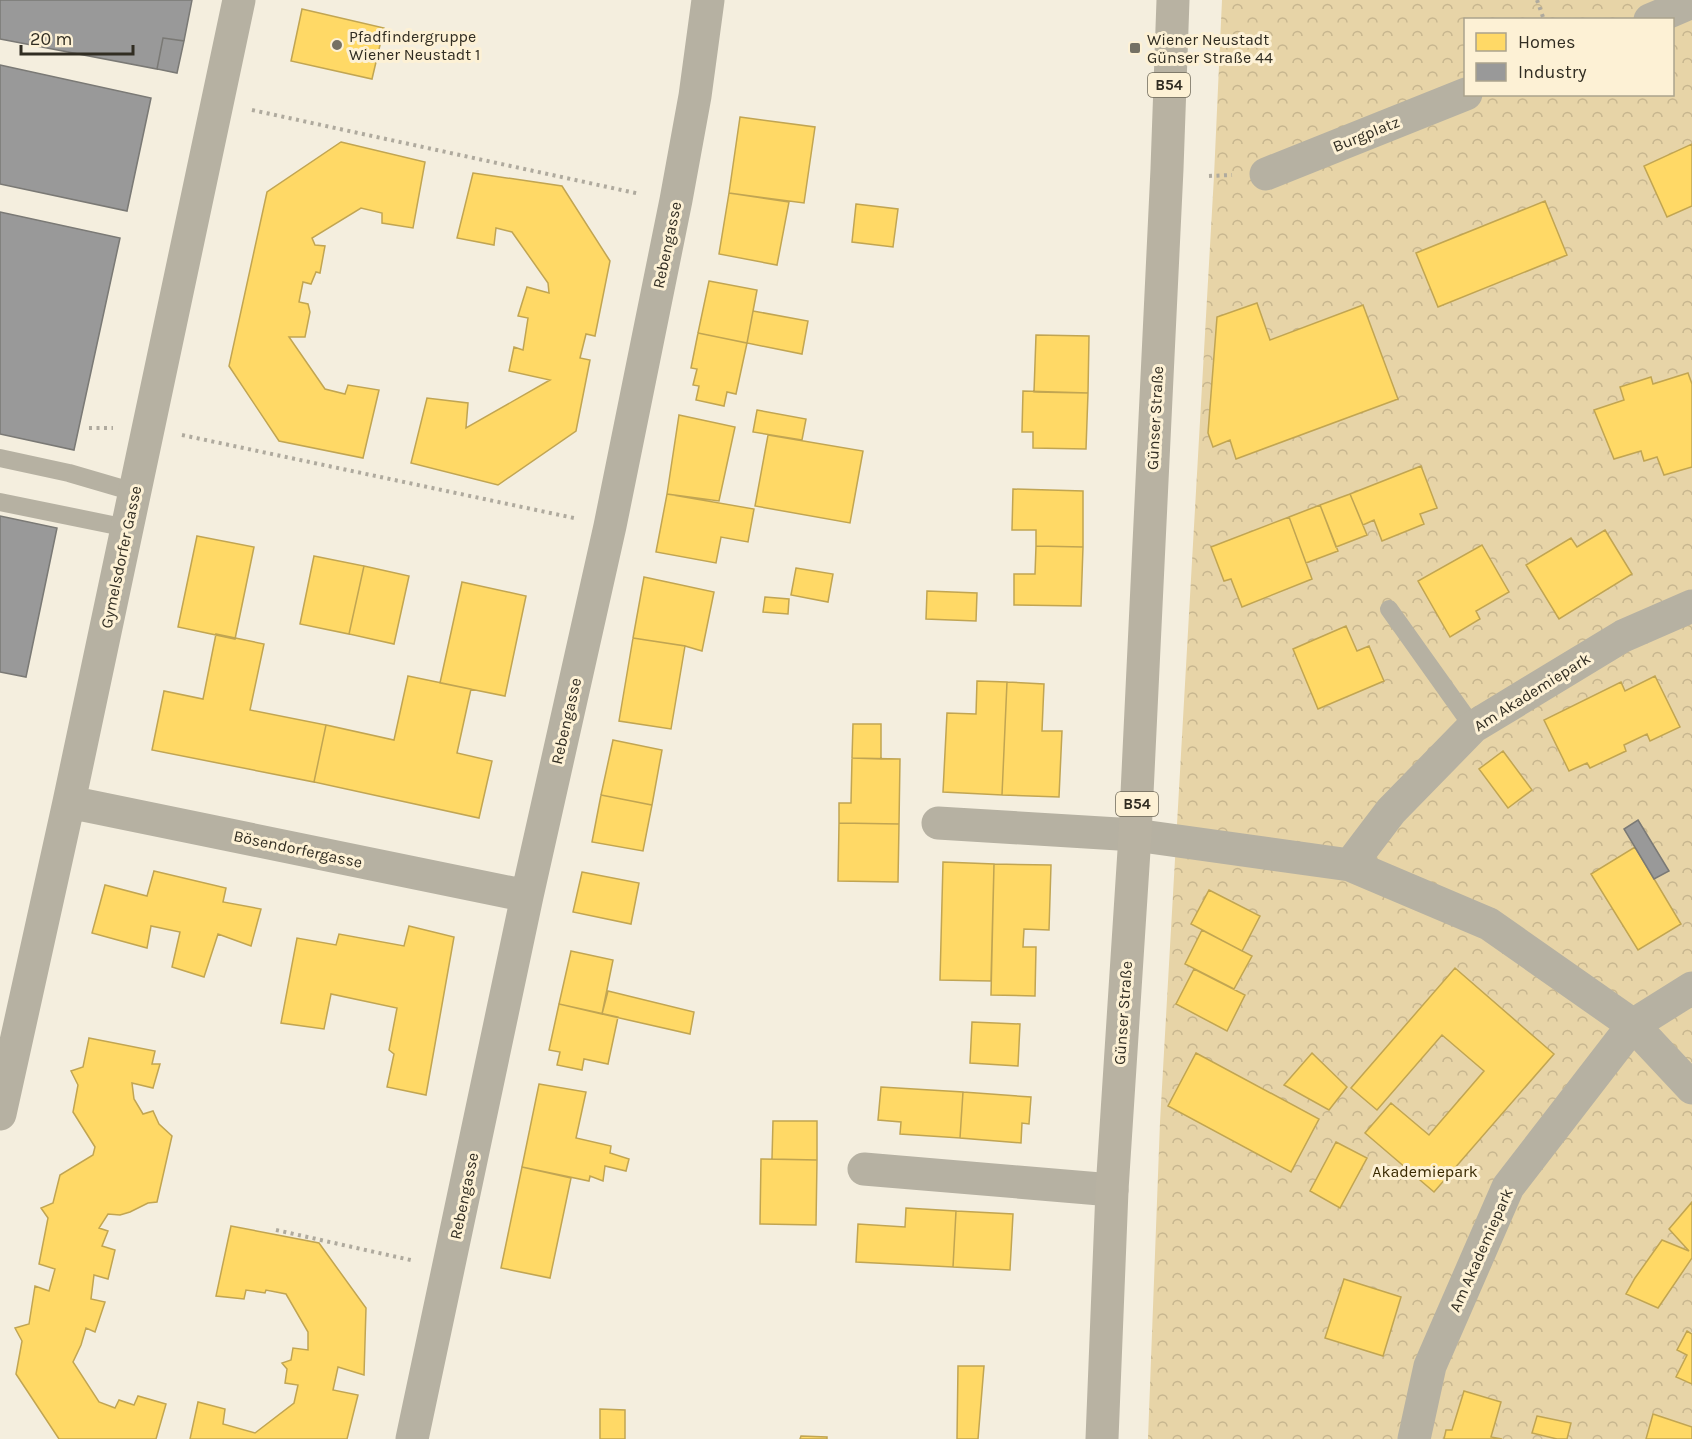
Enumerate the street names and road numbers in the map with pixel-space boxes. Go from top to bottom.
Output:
road number: B54 [1148,73,1190,97]
street label: Burgplatz [1330,112,1402,156]
street label: Rebengasse [649,200,685,290]
street label: Günser Straße [1143,365,1167,471]
street label: Gymelsdorfer Gasse [97,484,145,630]
street label: Am Akademiepark [1470,649,1594,735]
street label: Rebengasse [547,676,585,766]
road number: B54 [1116,792,1158,816]
street label: Bösendorfergasse [232,826,364,872]
street label: Günser Straße [1110,960,1136,1066]
street label: Rebengasse [446,1151,482,1241]
street label: Am Akademiepark [1445,1185,1517,1315]

